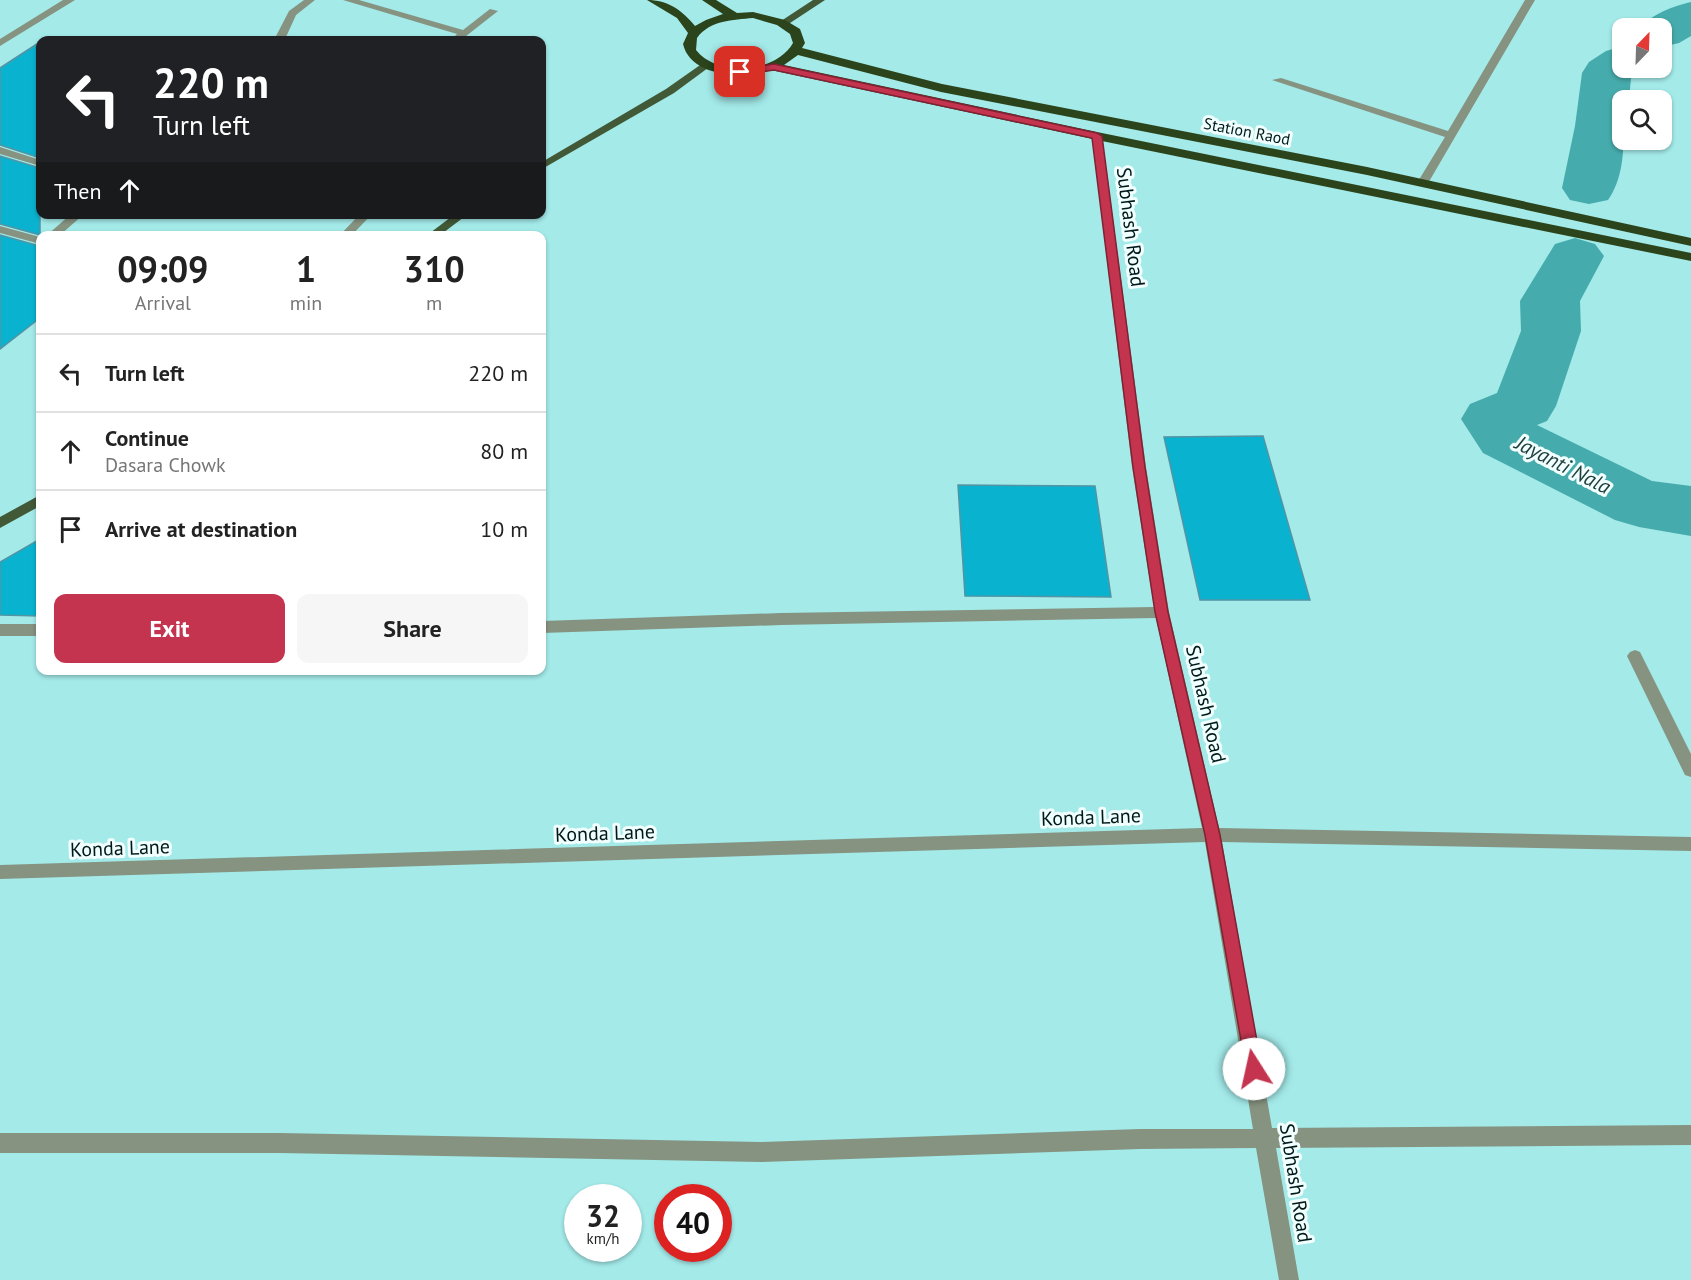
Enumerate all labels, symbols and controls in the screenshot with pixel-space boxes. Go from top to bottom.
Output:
north arrow [1612,18,1672,78]
map controls [1612,18,1672,150]
pin [714,46,765,97]
text: 220 m [153,55,269,110]
icon: arrive [723,55,756,88]
icon: left [54,60,132,138]
button: search [1612,90,1672,150]
text: Turn left [153,108,250,142]
street label: Station Raod [1202,113,1292,149]
street label: Subhash Road [1111,166,1151,288]
icon: ahead [113,174,146,207]
text: Then [54,177,101,205]
text: 09:09 [117,245,209,292]
text: 1 [296,245,316,292]
text: 310 [404,245,465,292]
text: Arrival [135,290,191,316]
text: min [290,290,322,316]
text: m [426,290,442,316]
icon: left [54,357,87,390]
text: Turn left [105,359,185,387]
text: 220 m [468,359,528,387]
text: Continue [105,424,189,452]
water label: Jayanti Nala [1509,428,1616,500]
icon: ahead [54,435,87,468]
text: 80 m [480,437,528,465]
text: Dasara Chowk [105,452,226,478]
icon: arrive [54,513,87,546]
text: Arrive at destination [105,515,297,543]
text: 10 m [480,515,528,543]
button: Exit [54,594,285,663]
button: Share [297,594,528,663]
street label: Subhash Road [1180,643,1232,765]
street label: Konda Lane [1041,802,1141,832]
street label: Konda Lane [555,818,655,848]
street label: Konda Lane [70,833,170,863]
position arrow [1222,1037,1286,1101]
street label: Subhash Road [1274,1122,1318,1244]
speed limit sign: 40 [654,1184,732,1262]
text: 32 [586,1196,620,1235]
text: km/h [587,1229,619,1248]

